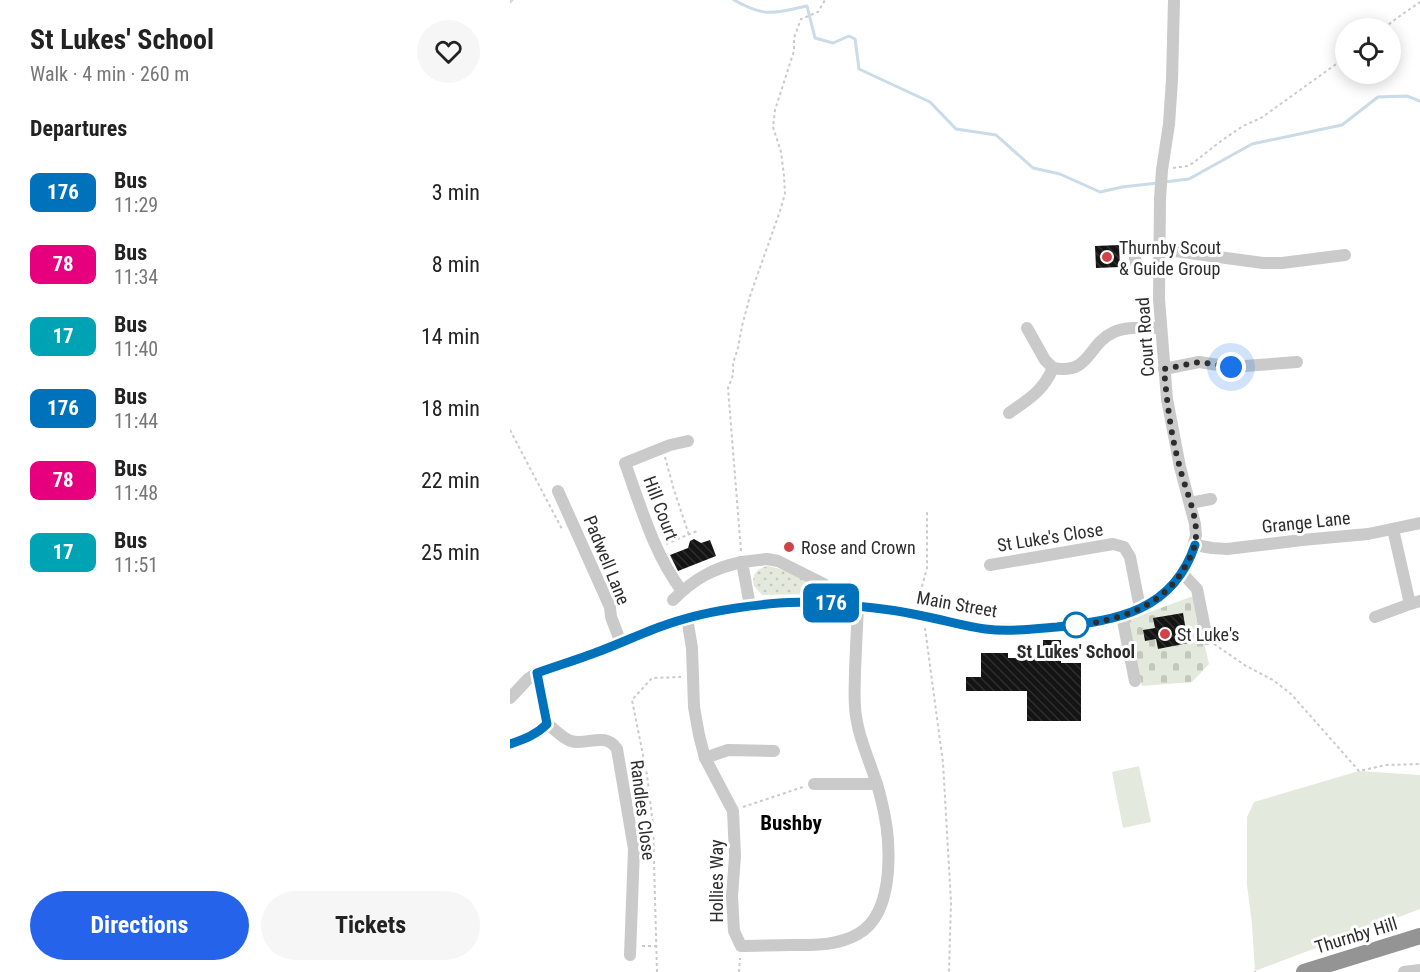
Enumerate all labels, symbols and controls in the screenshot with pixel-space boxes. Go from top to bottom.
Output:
map controls [1335,18,1401,84]
button: locate [1335,18,1401,84]
button: heart [417,20,480,83]
text: St Lukes' School [30,23,214,56]
text: Walk · 4 min · 260 m [30,62,189,86]
text: Departures [30,116,127,141]
text: Bus [114,168,147,193]
text: 176 [47,180,79,204]
text: 3 min [432,180,480,205]
text: 11:29 [114,193,158,217]
place label: Thurnby Scout & Guide Group [1119,237,1221,279]
text: Bus [114,240,147,265]
marker: Thurnby Scout & Guide Group [1100,250,1114,264]
text: 78 [52,252,74,276]
text: 8 min [432,252,480,277]
text: 11:34 [114,265,158,289]
street label: Court Road [1132,297,1158,377]
text: Bus [114,312,147,337]
text: 17 [52,324,74,348]
text: 14 min [421,324,480,349]
text: 11:40 [114,337,158,361]
your location [1216,352,1246,382]
text: Bus [114,384,147,409]
text: 176 [47,396,79,420]
text: 18 min [421,396,480,421]
text: 11:44 [114,409,158,433]
text: Bus [114,456,147,481]
text: 78 [52,468,74,492]
text: 22 min [421,468,480,493]
street label: Hill Court [639,473,683,543]
text: 11:48 [114,481,158,505]
street label: Grange Lane [1261,507,1351,537]
street label: Padwell Lane [580,512,634,608]
street label: St Luke's Close [996,518,1104,556]
text: Bus [114,528,147,553]
place label: Rose and Crown [801,537,916,558]
text: 17 [52,540,74,564]
text: 25 min [421,540,480,565]
marker: Rose and Crown [782,540,796,554]
text: 11:51 [114,553,158,577]
line badge: 176 [796,584,866,622]
street label: Main Street [915,587,999,621]
text: 176 [815,591,847,615]
marker: St Lukes' School [1063,612,1089,638]
place label: St Luke's [1177,624,1240,645]
marker: St Luke's [1158,627,1172,641]
place label: St Lukes' School [1017,641,1135,662]
street label: Randles Close [626,759,660,861]
district label: Bushby [760,811,822,835]
street label: Hollies Way [706,839,727,922]
button: Directions [30,891,249,960]
button: Tickets [261,891,480,960]
street label: Thurnby Hill [1312,913,1400,957]

